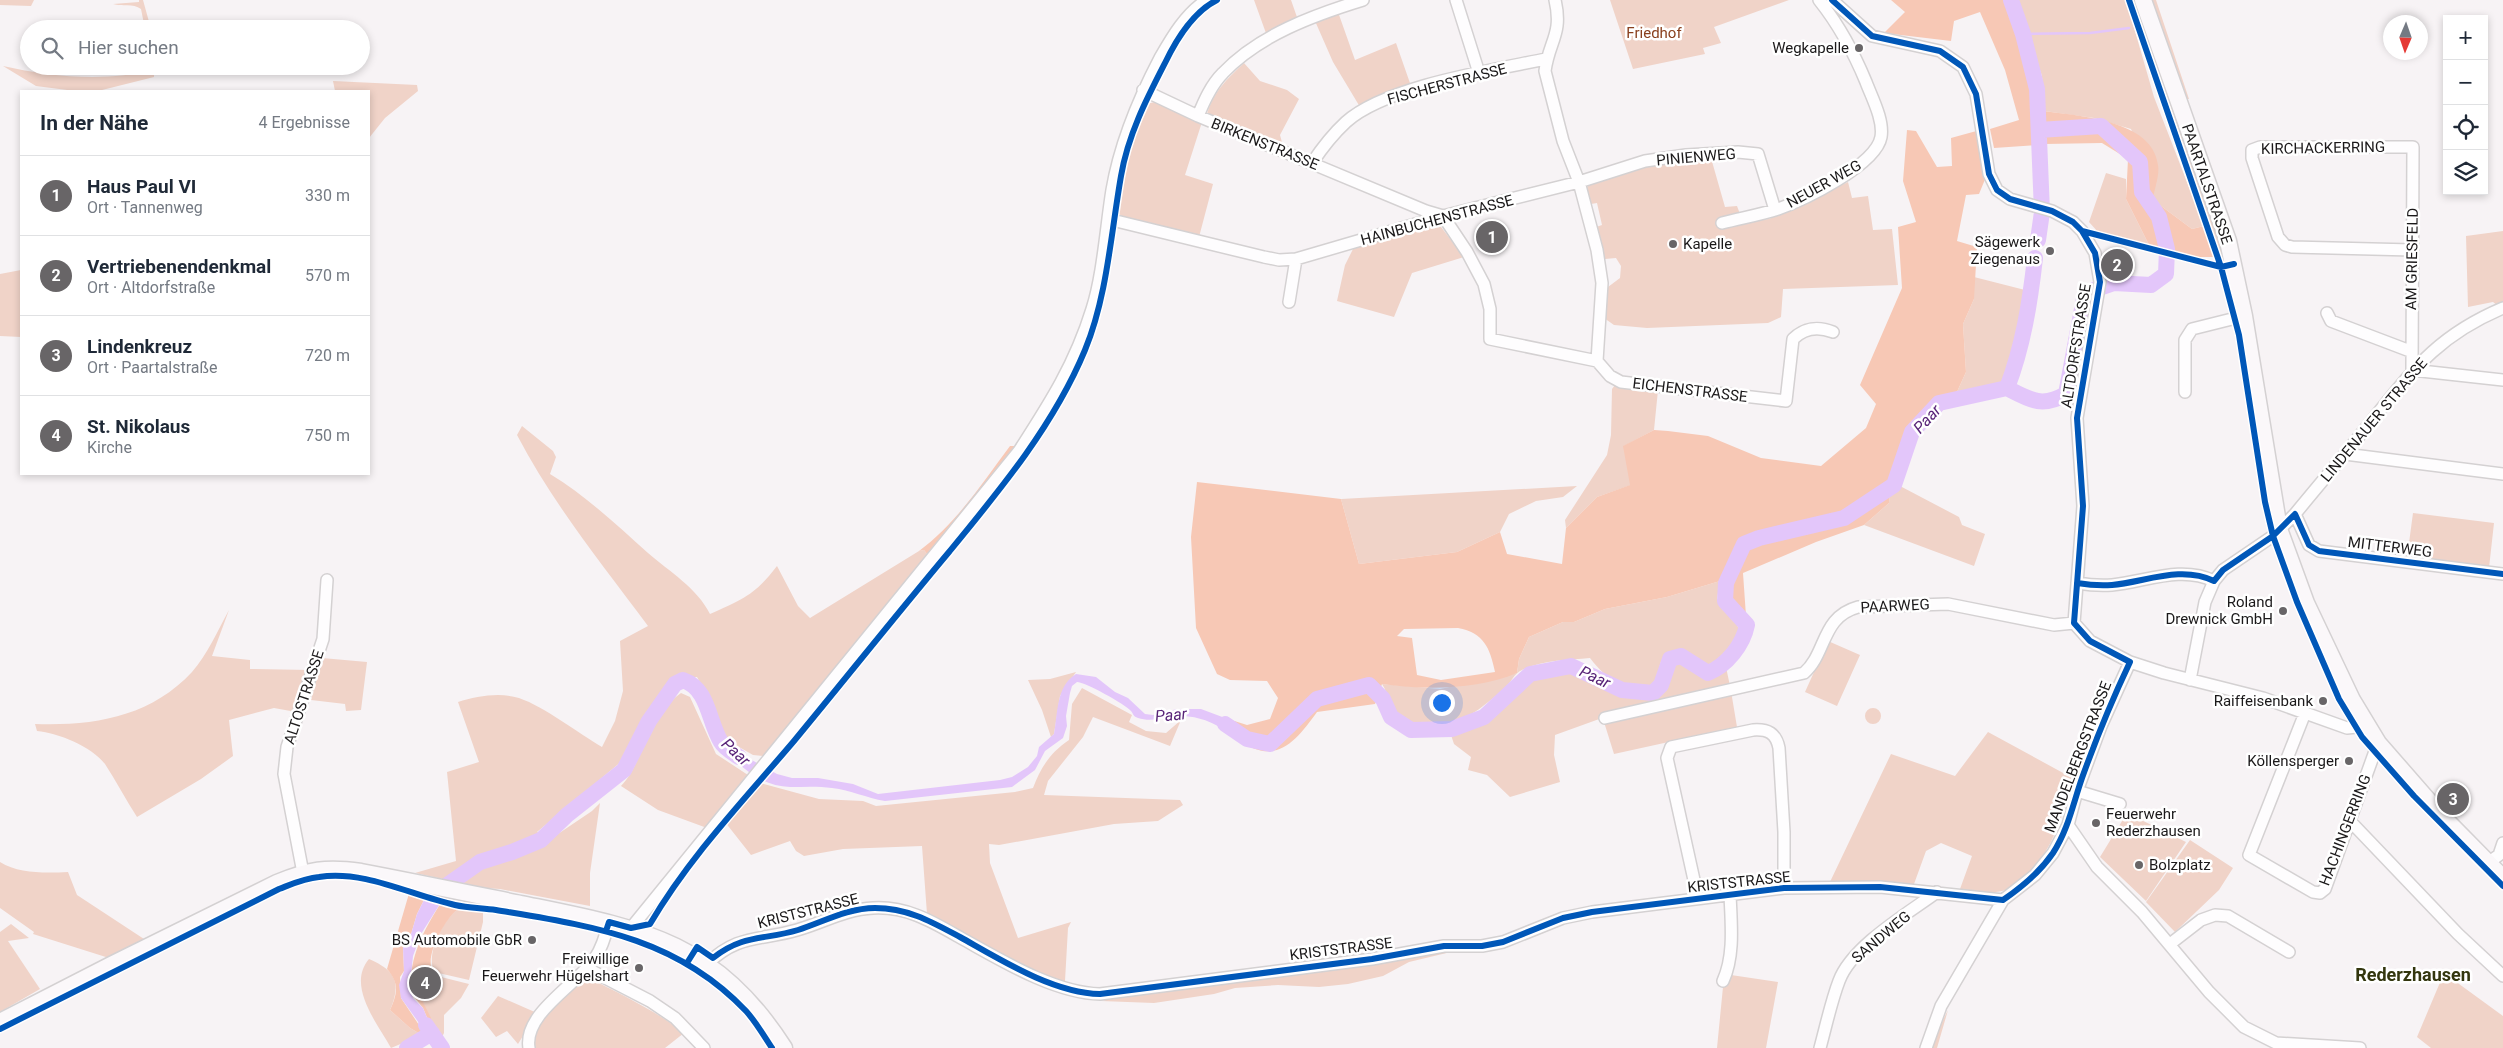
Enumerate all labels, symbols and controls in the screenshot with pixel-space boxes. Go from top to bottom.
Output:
north arrow [2383,15,2428,60]
map controls [2443,15,2488,195]
button: + [2443,15,2488,60]
search box [20,20,370,75]
park label: Friedhof [1626,24,1682,42]
icon: search [38,34,66,62]
text: Hier suchen [78,36,179,59]
place label: Wegkapelle [1772,39,1849,57]
marker: Wegkapelle [1853,42,1865,54]
street label: FISCHERSTRASSE [1385,59,1509,109]
button: − [2443,60,2488,105]
button: locate [2443,105,2488,150]
text: In der Nähe [40,111,148,135]
text: 4 Ergebnisse [258,113,350,132]
street label: BIRKENSTRASSE [1209,114,1322,174]
street label: PAARTALSTRASSE [2178,121,2236,247]
street label: KIRCHACKERRING [2261,138,2385,158]
street label: PINIENWEG [1656,145,1736,169]
button: layers [2443,150,2488,195]
street label: NEUER WEG [1784,156,1864,212]
text: Haus Paul VI [87,175,196,198]
text: 1 [51,186,61,205]
text: 330 m [305,186,350,205]
street label: HAINBUCHENSTRASSE [1359,191,1516,249]
text: Ort · Tannenweg [87,198,203,217]
street label: AM GRIESFELD [2402,208,2422,310]
pin: 1 [1476,218,1508,256]
place label: Sägewerk Ziegenaus [1971,233,2040,268]
place label: Kapelle [1683,235,1732,253]
marker: Kapelle [1667,238,1679,250]
marker: Sägewerk Ziegenaus [2044,245,2056,257]
pin: 2 [2101,246,2133,284]
text: Vertriebenendenkmal [87,255,271,278]
text: 2 [51,266,61,285]
text: 570 m [305,266,350,285]
text: Ort · Altdorfstraße [87,278,215,297]
street label: ALTDORFSTRASSE [2057,282,2095,410]
text: Lindenkreuz [87,335,192,358]
text: 3 [51,346,61,365]
text: 720 m [305,346,350,365]
street label: LINDENAUER STRASSE [2317,354,2431,486]
text: Ort · Paartalstraße [87,358,218,377]
street label: EICHENSTRASSE [1632,374,1749,406]
water label: Paar [1909,400,1945,437]
text: St. Nikolaus [87,415,190,438]
text: 4 [51,426,61,445]
text: 750 m [305,426,350,445]
text: Kirche [87,438,132,457]
street label: MITTERWEG [2347,533,2433,561]
place label: Roland Drewnick GmbH [2165,593,2273,628]
street label: PAARWEG [1860,595,1930,617]
marker: Roland Drewnick GmbH [2277,605,2289,617]
street label: ALTOSTRASSE [280,647,328,746]
water label: Paar [1577,662,1614,693]
street label: MANDELBERGSTRASSE [2041,678,2115,835]
your location [1429,690,1455,716]
place label: Raiffeisenbank [2214,692,2313,710]
marker: Raiffeisenbank [2317,695,2329,707]
water label: Paar [1154,704,1188,726]
water label: Paar [718,734,755,770]
place label: Köllensperger [2247,752,2339,770]
marker: Köllensperger [2343,755,2355,767]
street label: HACHINGERRING [2315,772,2375,888]
pin: 3 [2437,780,2469,818]
place label: Feuerwehr Rederzhausen [2106,805,2201,840]
marker: Feuerwehr Rederzhausen [2090,817,2102,829]
place label: Bolzplatz [2149,856,2211,874]
marker: Bolzplatz [2133,859,2145,871]
street label: KRISTSTRASSE [1686,868,1792,896]
street label: KRISTSTRASSE [756,890,861,932]
street label: SANDWEG [1848,907,1914,967]
place label: BS Automobile GbR [392,931,522,949]
marker: BS Automobile GbR [526,934,538,946]
street label: KRISTSTRASSE [1288,934,1394,964]
place label: Freiwillige Feuerwehr Hügelshart [482,950,629,985]
marker: Freiwillige Feuerwehr Hügelshart [633,962,645,974]
pin: 4 [409,964,441,1002]
district label: Rederzhausen [2355,964,2471,985]

